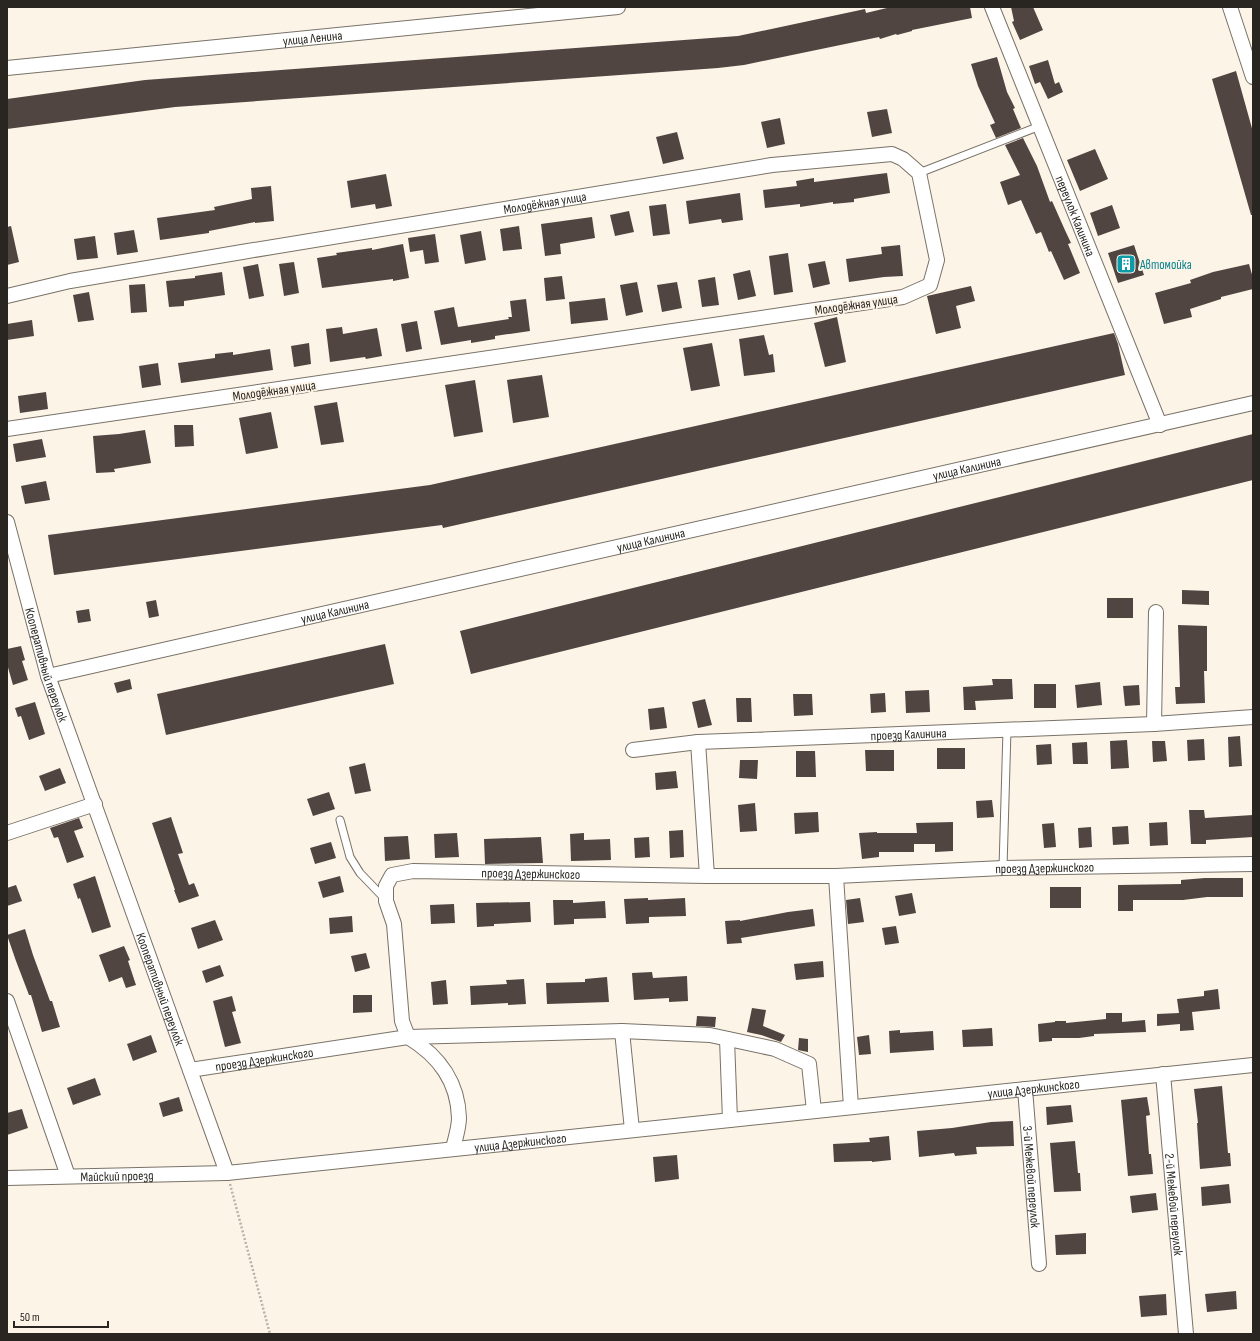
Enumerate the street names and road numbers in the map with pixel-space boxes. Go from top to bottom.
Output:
street label: улица Ленина [282,28,343,49]
street label: переулок Калинина [1052,173,1098,259]
street label: Молодёжная улица [502,189,588,218]
street label: Молодёжная улица [814,291,899,319]
street label: Молодёжная улица [232,377,317,405]
street label: улица Калинина [931,453,1003,484]
street label: улица Калинина [615,525,687,556]
street label: улица Калинина [299,597,371,628]
street label: Кооперативный переулок [21,606,71,724]
street label: проезд Калинина [870,725,947,744]
street label: проезд Дзержинского [995,860,1094,877]
street label: проезд Дзержинского [481,865,580,883]
street label: Кооперативный переулок [132,931,187,1048]
street label: проезд Дзержинского [214,1044,314,1075]
street label: улица Дзержинского [987,1076,1080,1102]
street label: 3-й Межевой переулок [1019,1125,1043,1229]
street label: улица Дзержинского [474,1130,567,1156]
street label: 2-й Межевой переулок [1161,1153,1186,1256]
street label: Майский проезд [80,1168,154,1185]

